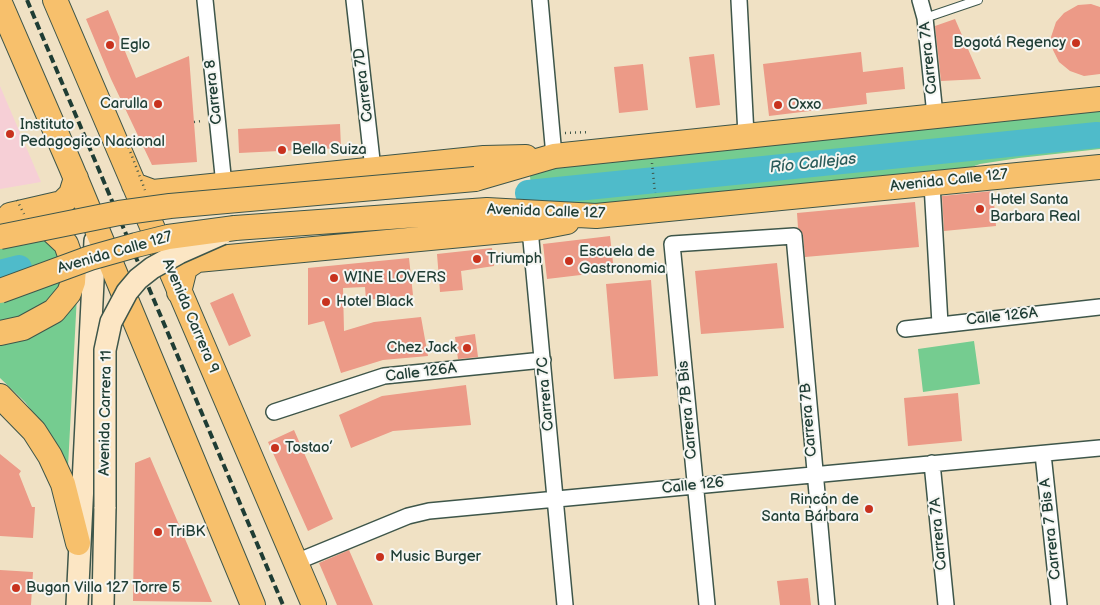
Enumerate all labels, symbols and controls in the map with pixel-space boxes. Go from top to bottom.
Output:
street label: Carrera 7A [916,21,942,95]
place label: Bogotá Regency [953,34,1066,52]
place label: Eglo [120,36,150,54]
marker: Bogotá Regency [1070,37,1082,49]
marker: Eglo [104,39,116,51]
street label: Carrera 7D [351,47,377,123]
street label: Carrera 8 [202,59,226,125]
place label: Carulla [100,95,148,113]
place label: Oxxo [788,96,822,114]
marker: Carulla [152,98,164,110]
marker: Oxxo [772,99,784,111]
place label: Instituto Pedagogico Nacional [20,116,165,151]
marker: Instituto Pedagogico Nacional [4,128,16,140]
place label: Bella Suiza [292,141,367,159]
marker: Bella Suiza [276,144,288,156]
water label: Río Callejas [769,150,857,178]
street label: Avenida Calle 127 [889,166,1009,196]
place label: Hotel Santa Barbara Real [990,191,1080,226]
street label: Avenida Calle 127 [486,201,606,223]
marker: Hotel Santa Barbara Real [974,203,986,215]
street label: Avenida Calle 127 [56,228,174,278]
place label: Escuela de Gastronomia [579,243,666,278]
place label: Triumph [487,250,542,268]
marker: Triumph [471,253,483,265]
marker: Escuela de Gastronomia [563,255,575,267]
street label: Avenida Carrera 9 [158,256,222,376]
place label: WINE LOVERS [344,269,446,287]
marker: WINE LOVERS [328,272,340,284]
place label: Hotel Black [336,293,413,311]
marker: Hotel Black [320,296,332,308]
street label: Calle 126A [965,304,1039,330]
place label: Chez Jack [387,339,457,357]
marker: Chez Jack [461,342,473,354]
street label: Avenida Carrera 11 [96,350,116,476]
street label: Carrera 7C [534,356,558,432]
street label: Calle 126A [384,360,458,386]
street label: Carrera 7B Bis [675,360,701,460]
street label: Carrera 7B [797,382,821,458]
place label: Tostao’ [285,439,332,457]
marker: Tostao’ [269,442,281,454]
street label: Calle 126 [661,474,725,498]
street label: Carrera 7 Bis A [1037,477,1065,581]
place label: Rincón de Santa Bárbara [762,491,859,526]
street label: Carrera 7A [927,497,951,571]
marker: Rincón de Santa Bárbara [863,503,875,515]
place label: TriBK [168,523,205,541]
marker: TriBK [152,526,164,538]
place label: Music Burger [390,548,481,566]
marker: Music Burger [374,551,386,563]
place label: Bugan Villa 127 Torre 5 [26,579,180,597]
marker: Bugan Villa 127 Torre 5 [10,582,22,594]

